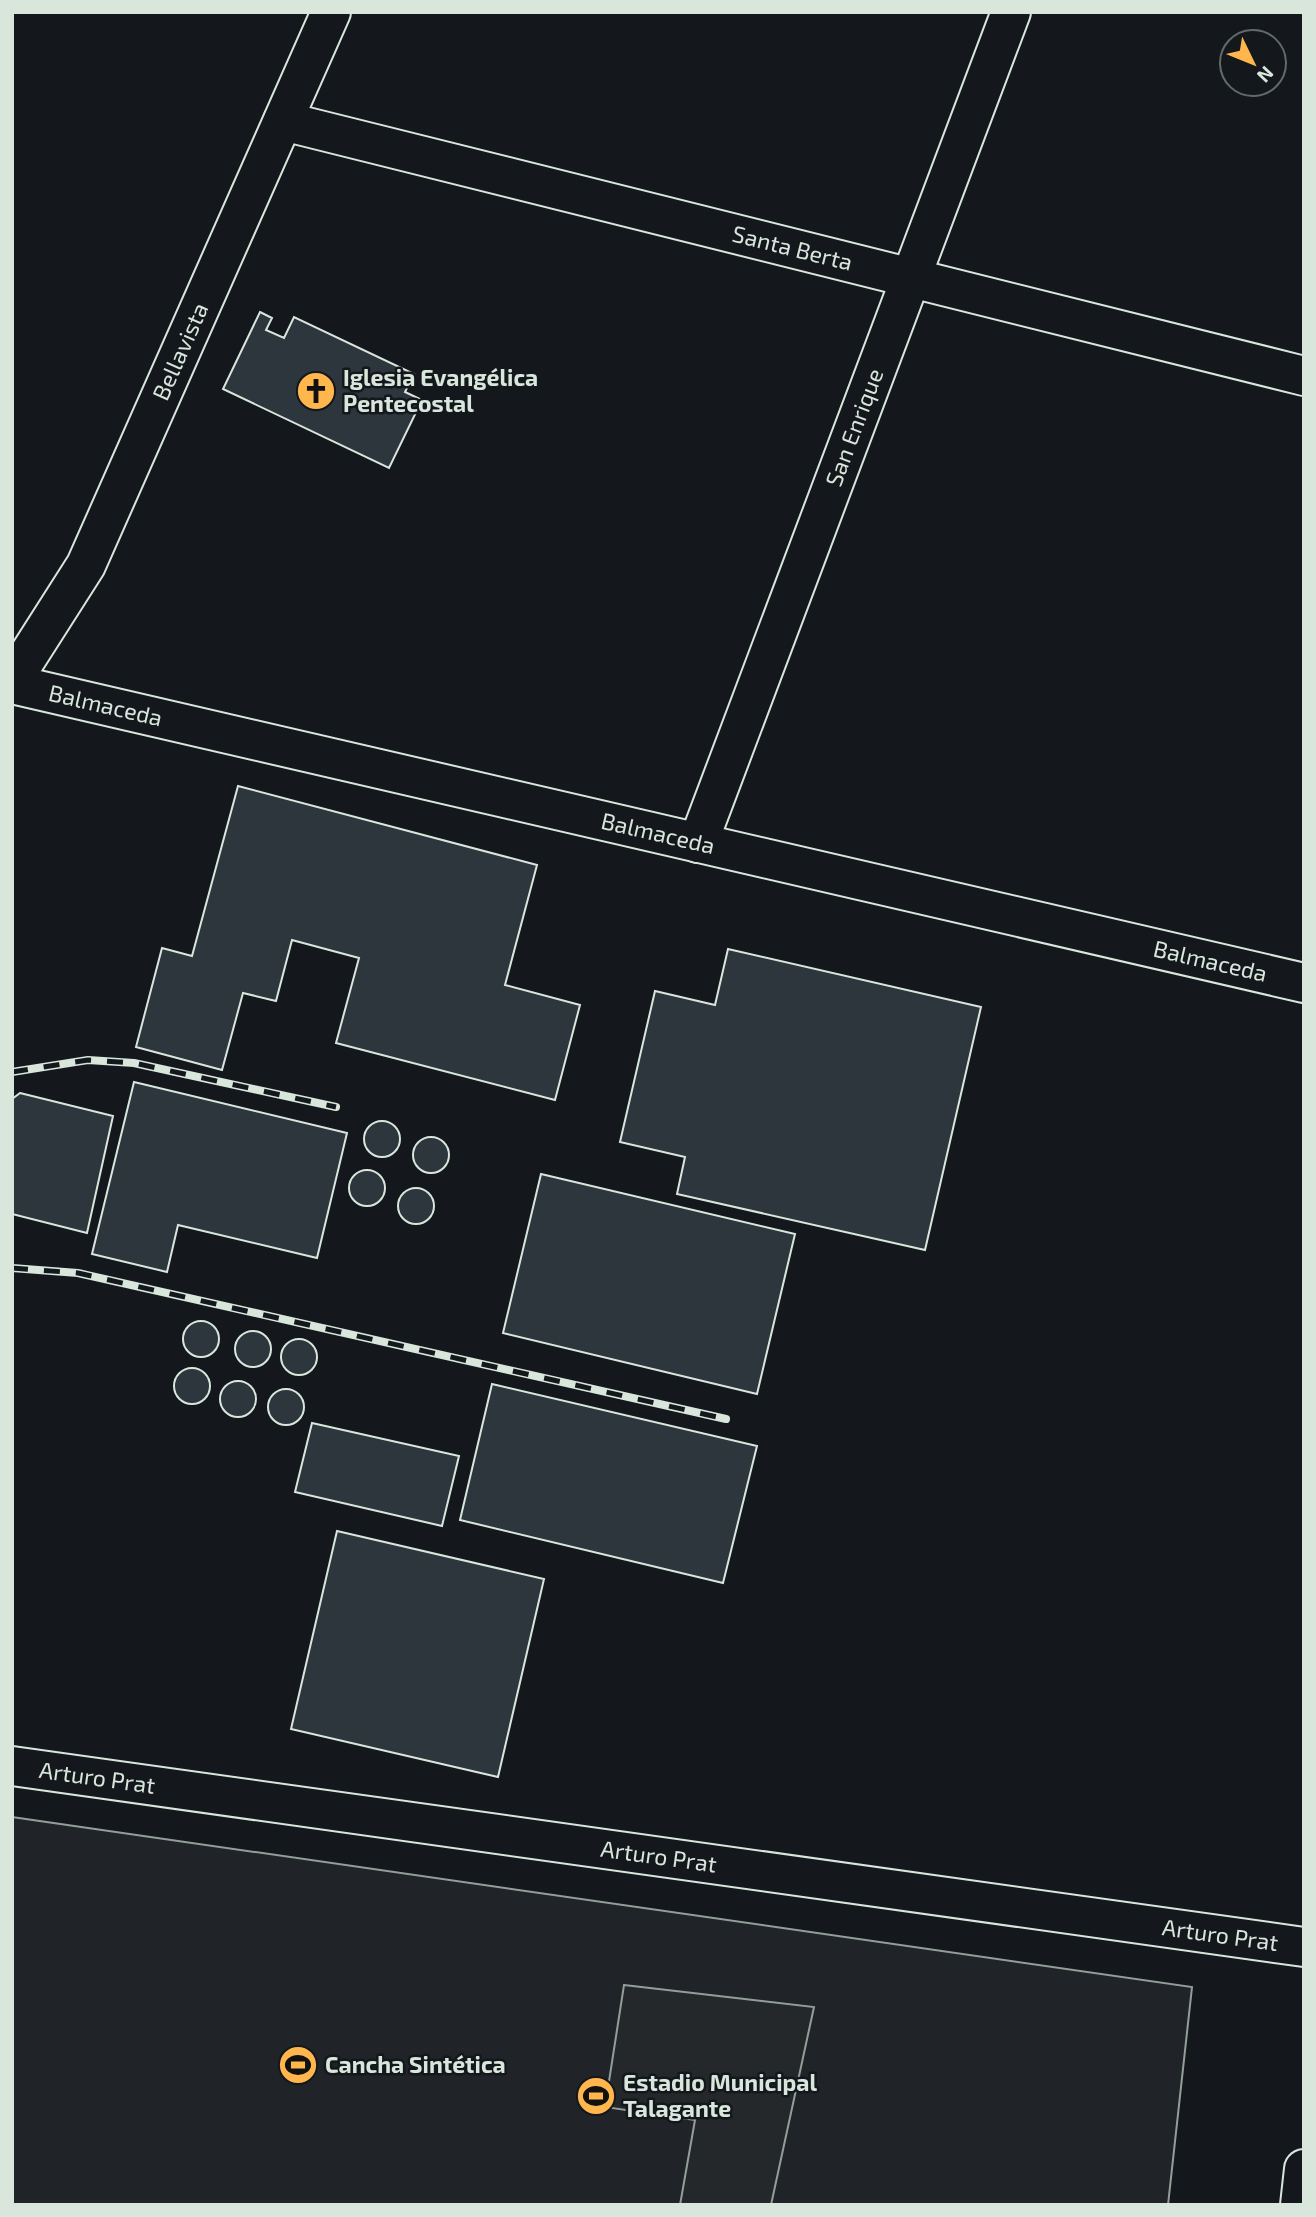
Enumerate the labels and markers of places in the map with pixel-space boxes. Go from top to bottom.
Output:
place label: Iglesia Evangélica Pentecostal [343,363,538,417]
church icon: Iglesia Evangélica Pentecostal [295,370,337,412]
sports icon: Cancha Sintética [277,2044,319,2086]
place label: Cancha Sintética [325,2050,506,2078]
place label: Estadio Municipal Talagante [623,2068,817,2122]
sports icon: Estadio Municipal Talagante [575,2075,617,2117]

